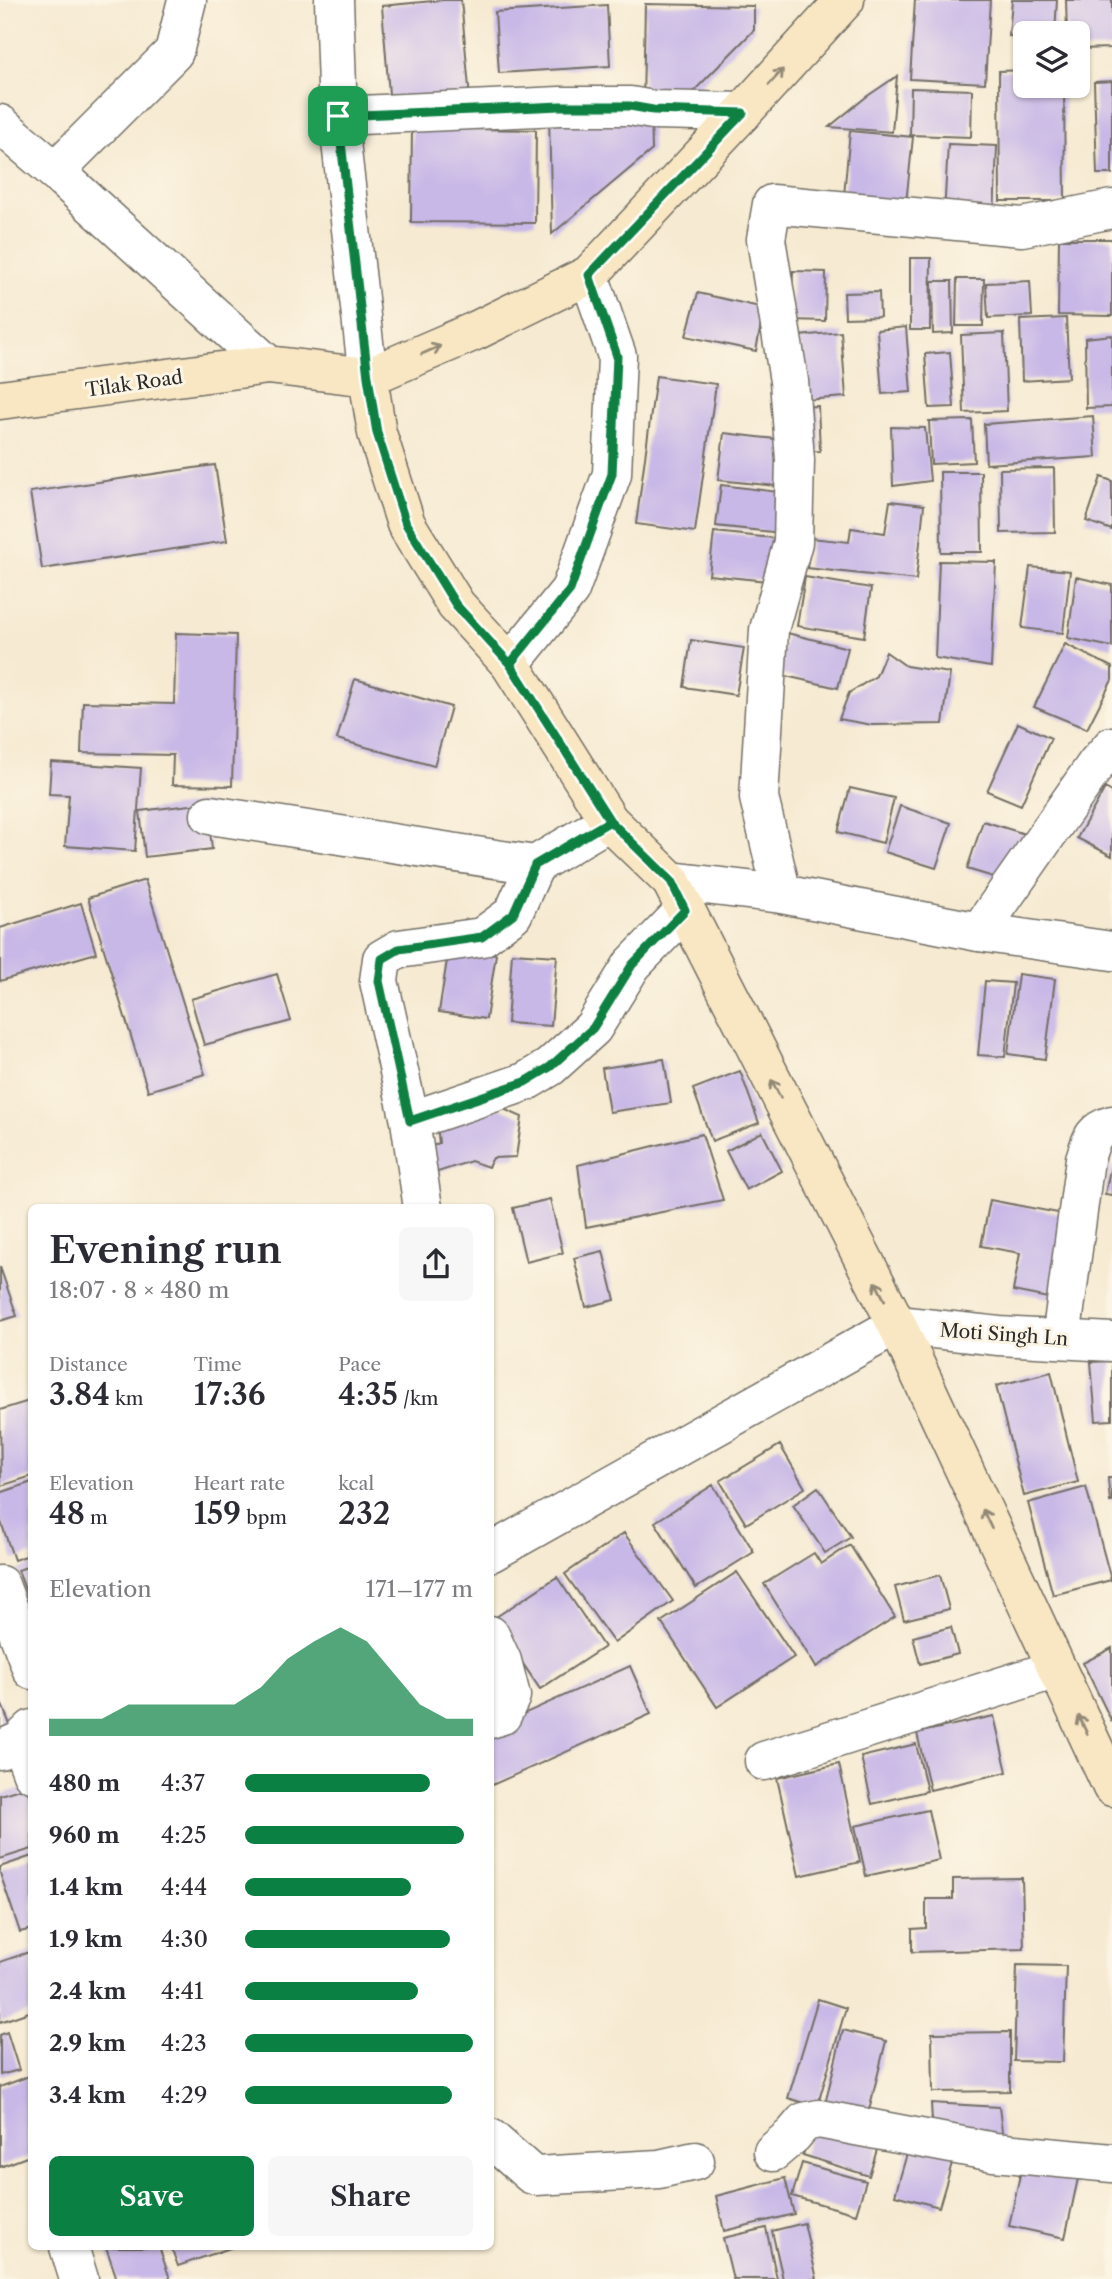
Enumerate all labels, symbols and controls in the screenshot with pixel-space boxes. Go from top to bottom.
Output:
map controls [1013,21,1090,98]
button: layers [1013,21,1090,98]
one-way arrow [768,68,784,86]
pin [308,86,368,146]
icon: arrive [319,97,357,135]
one-way arrow [419,343,441,356]
street label: Tilak Road [84,365,185,402]
one-way arrow [769,1079,782,1100]
text: Evening run [49,1226,282,1273]
button: share [399,1227,473,1301]
text: 18:07 · 8 × 480 m [49,1276,229,1304]
one-way arrow [872,1281,886,1302]
street label: Moti Singh Ln [939,1319,1069,1350]
text: Distance [49,1353,128,1376]
text: Time [194,1353,242,1376]
text: Pace [338,1353,381,1376]
text: 3.84 [49,1376,110,1413]
text: 17:36 [194,1376,266,1413]
text: 4:35 [338,1376,398,1413]
text: km [110,1387,144,1410]
text: /km [398,1387,439,1410]
text: Elevation [49,1472,134,1495]
text: Heart rate [194,1472,285,1495]
text: kcal [338,1472,374,1495]
text: 48 [49,1495,85,1532]
text: 159 [194,1495,241,1532]
text: 232 [338,1495,390,1532]
text: m [85,1506,108,1529]
text: bpm [241,1506,287,1529]
one-way arrow [980,1509,994,1530]
text: Elevation [49,1575,152,1603]
text: 171–177 m [366,1575,473,1603]
one-way arrow [1076,1715,1089,1736]
text: 480 m [49,1769,120,1797]
text: 4:37 [161,1769,205,1797]
text: 960 m [49,1821,120,1849]
text: 4:25 [161,1821,206,1849]
text: 1.4 km [49,1873,123,1901]
text: 4:44 [161,1873,207,1901]
text: 1.9 km [49,1925,123,1953]
text: 4:30 [161,1925,208,1953]
text: 2.4 km [49,1977,126,2005]
text: 4:41 [161,1977,204,2005]
text: 2.9 km [49,2029,126,2057]
text: 4:23 [161,2029,207,2057]
text: 3.4 km [49,2081,126,2109]
text: 4:29 [161,2081,207,2109]
button: Save [49,2156,254,2236]
button: Share [268,2156,473,2236]

